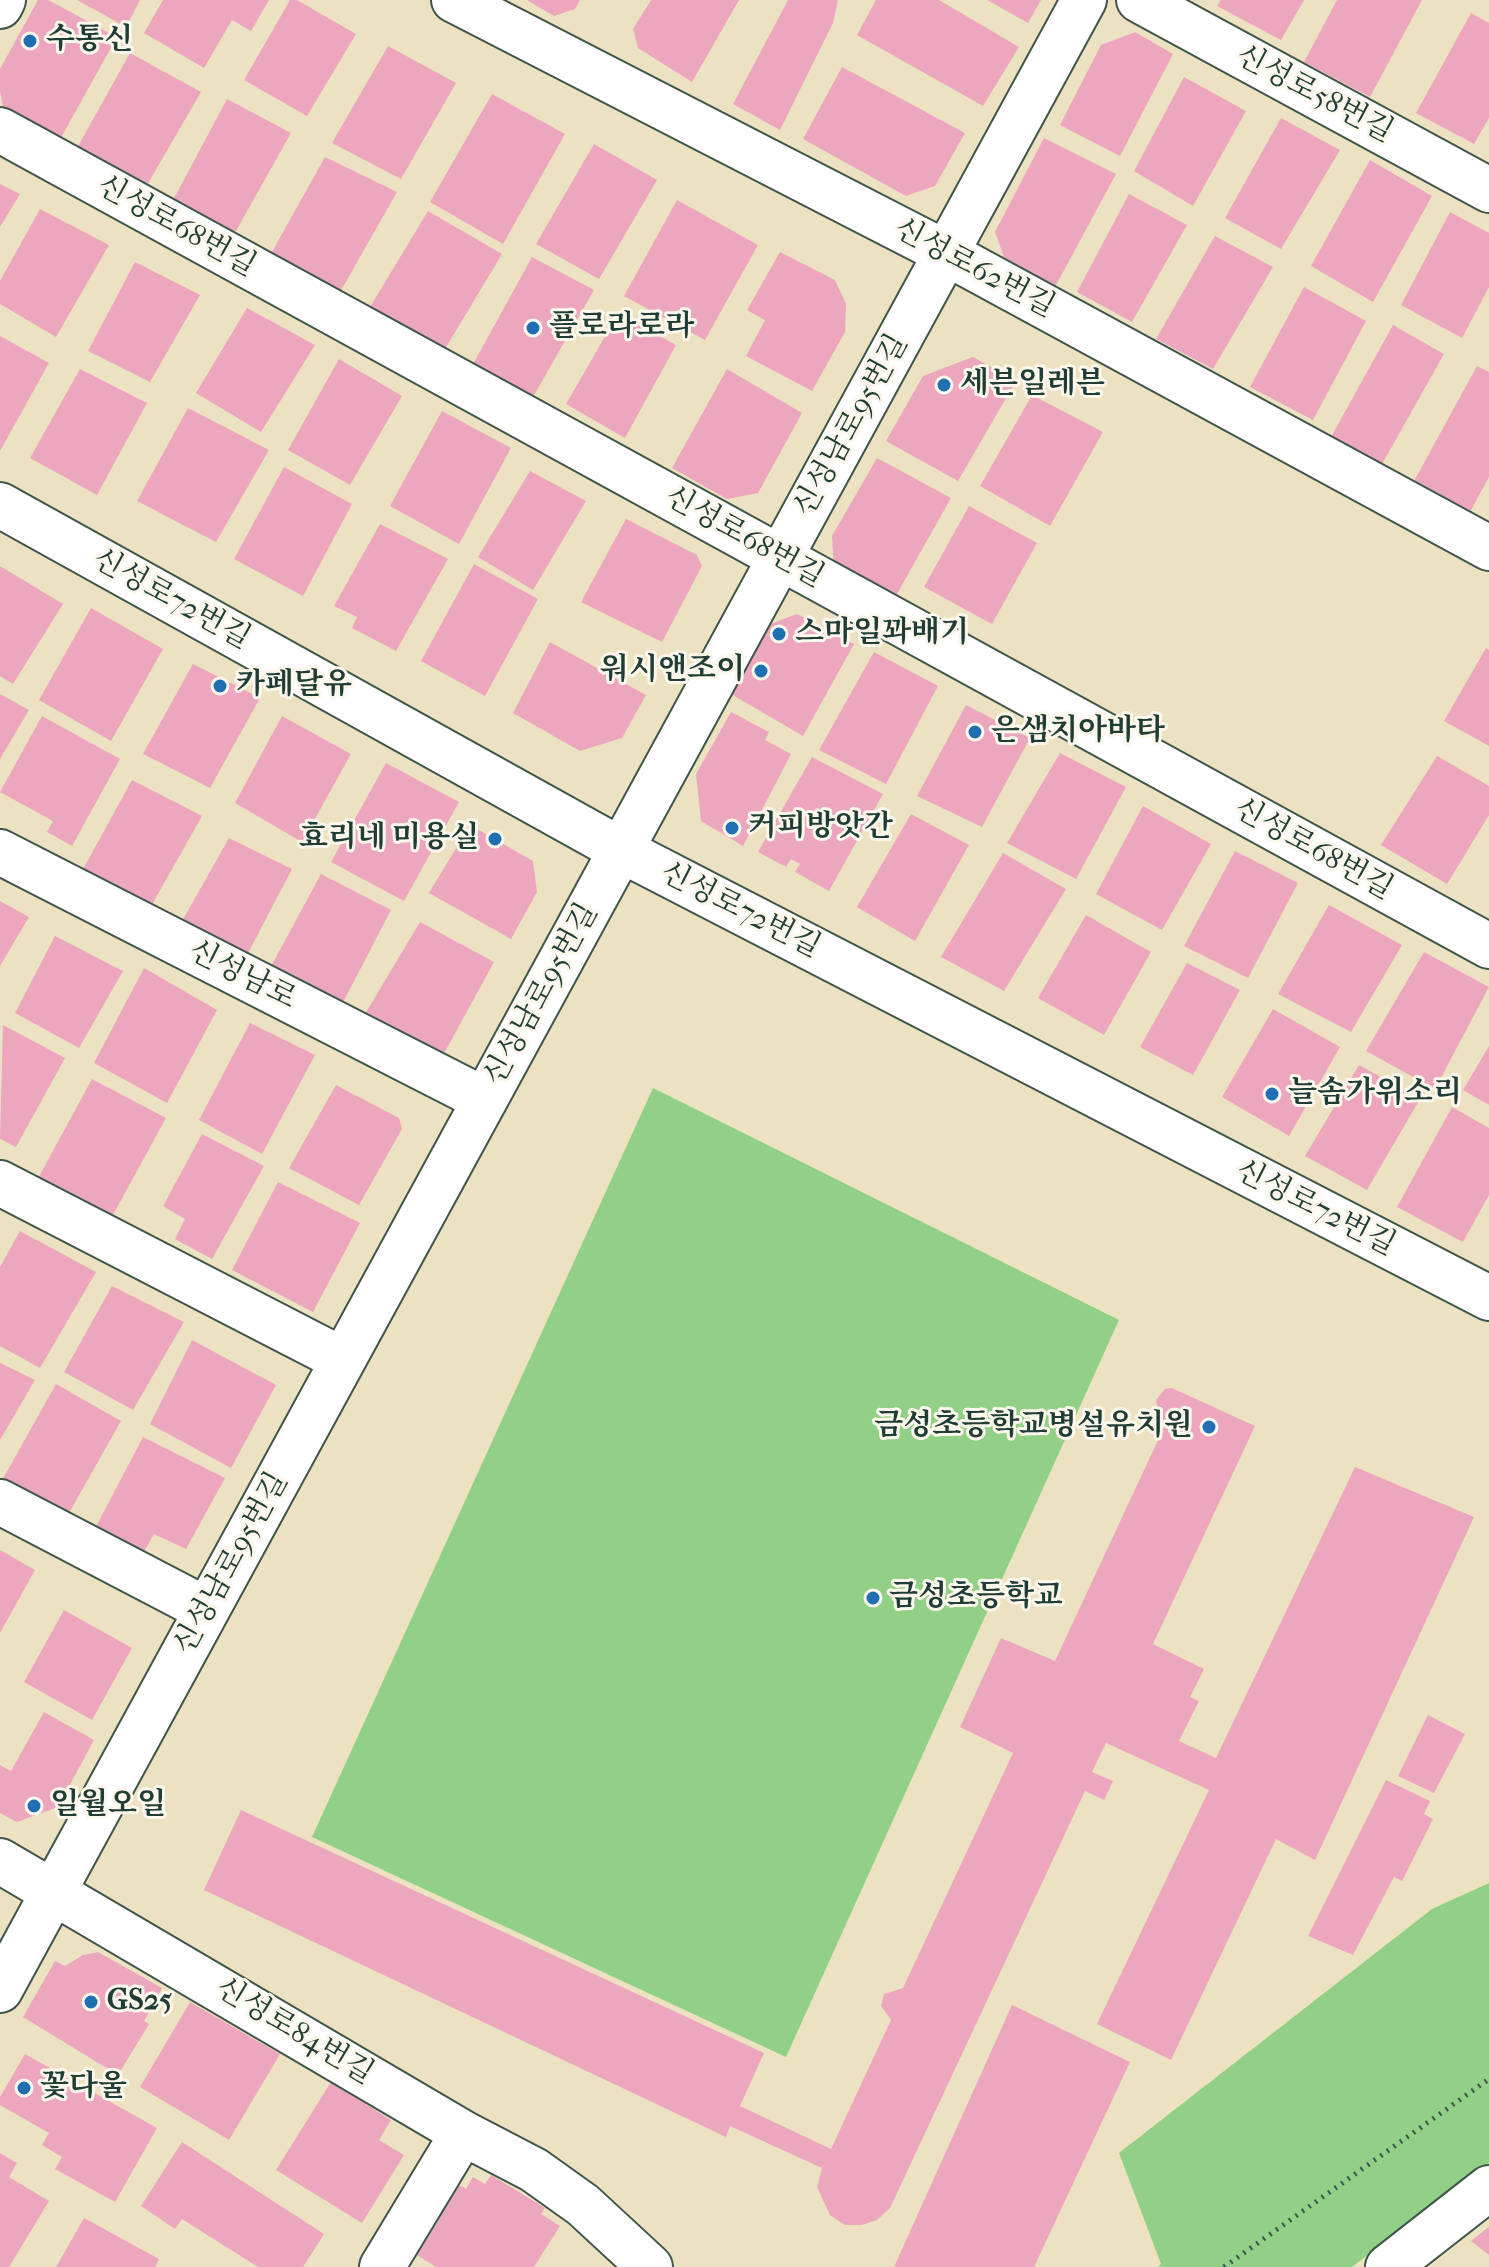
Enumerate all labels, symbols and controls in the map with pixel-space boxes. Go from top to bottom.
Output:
place label: 수통신 [46,23,133,59]
marker: 수통신 [21,32,39,50]
street label: 신성로58번길 [1229,39,1399,151]
street label: 신성로68번길 [90,169,262,285]
street label: 신성로62번길 [888,212,1060,326]
place label: 플로라로라 [549,310,694,346]
marker: 플로라로라 [524,319,542,337]
street label: 신성남로95번길 [787,329,917,523]
place label: 세븐일레븐 [960,367,1105,403]
marker: 세븐일레븐 [935,376,953,394]
street label: 신성로68번길 [658,480,830,596]
street label: 신성로72번길 [86,542,256,658]
place label: 스마일꽈배기 [795,616,969,652]
marker: 스마일꽈배기 [770,625,788,643]
place label: 워시앤조이 [600,653,745,689]
marker: 워시앤조이 [752,662,770,680]
place label: 카페달유 [236,668,352,704]
marker: 카페달유 [211,677,229,695]
place label: 은샘치아바타 [991,714,1165,750]
marker: 은샘치아바타 [966,723,984,741]
street label: 신성로68번길 [1227,792,1399,908]
place label: 커피방앗간 [748,810,893,846]
marker: 커피방앗간 [723,819,741,837]
place label: 효리네 미용실 [299,821,479,857]
marker: 효리네 미용실 [486,830,504,848]
street label: 신성로72번길 [654,855,826,967]
street label: 신성남로95번길 [477,898,607,1092]
street label: 신성남로 [182,934,302,1018]
place label: 늘솜가위소리 [1288,1076,1462,1112]
marker: 늘솜가위소리 [1263,1085,1281,1103]
street label: 신성로72번길 [1229,1153,1401,1265]
place label: 금성초등학교병설유치원 [874,1409,1193,1445]
marker: 금성초등학교병설유치원 [1200,1418,1218,1436]
street label: 신성남로95번길 [167,1467,297,1661]
place label: 금성초등학교 [889,1580,1063,1616]
marker: 금성초등학교 [864,1589,882,1607]
place label: 일월오일 [50,1788,166,1824]
marker: 일월오일 [25,1797,43,1815]
street label: 신성로84번길 [209,1971,379,2093]
place label: GS25 [107,1984,172,2020]
marker: GS25 [82,1993,100,2011]
place label: 꽃다울 [40,2070,127,2106]
marker: 꽃다울 [15,2079,33,2097]

